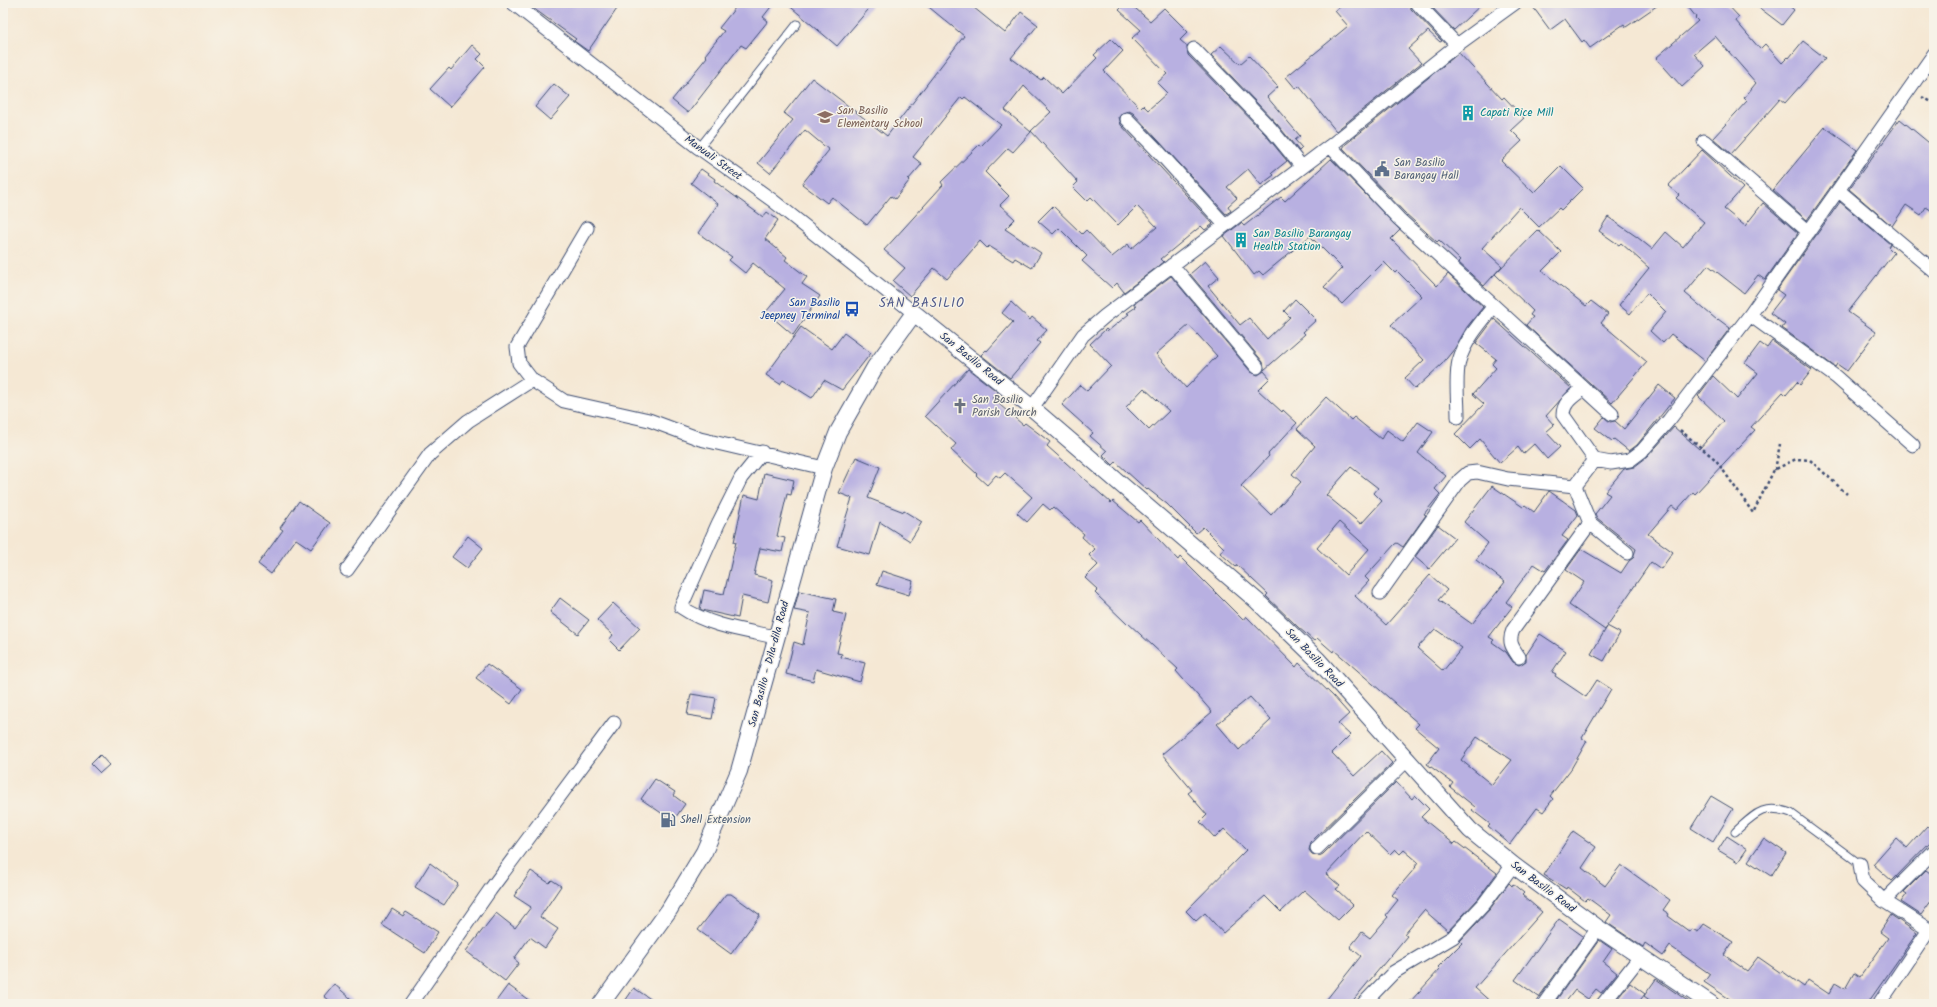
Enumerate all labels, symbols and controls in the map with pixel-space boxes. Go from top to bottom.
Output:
place label: San Basilio Elementary School [837,102,923,133]
building icon: Capati Rice Mill [1459,104,1477,122]
place label: Capati Rice Mill [1480,104,1554,122]
school or university icon: San Basilio Elementary School [816,108,834,126]
street label: Manuali Street [680,131,746,186]
place label: San Basilio Barangay Hall [1394,154,1459,185]
public building icon: San Basilio Barangay Hall [1373,160,1391,178]
place label: San Basilio Barangay Health Station [1253,225,1352,256]
building icon: San Basilio Barangay Health Station [1232,231,1250,249]
district label: SAN BASILIO [879,293,965,314]
place label: San Basilio Jeepney Terminal [760,294,840,325]
bus stop icon: San Basilio Jeepney Terminal [843,300,861,318]
street label: San Basilio Road [935,328,1007,391]
place label: San Basilio Parish Church [972,391,1037,422]
church icon: San Basilio Parish Church [951,397,969,415]
street label: San Basilio - Dila-dila Road [743,598,795,729]
street label: San Basilio Road [1281,624,1348,692]
fuel station icon: Shell Extension [659,811,677,829]
place label: Shell Extension [680,811,751,829]
street label: San Basilio Road [1507,856,1580,918]

